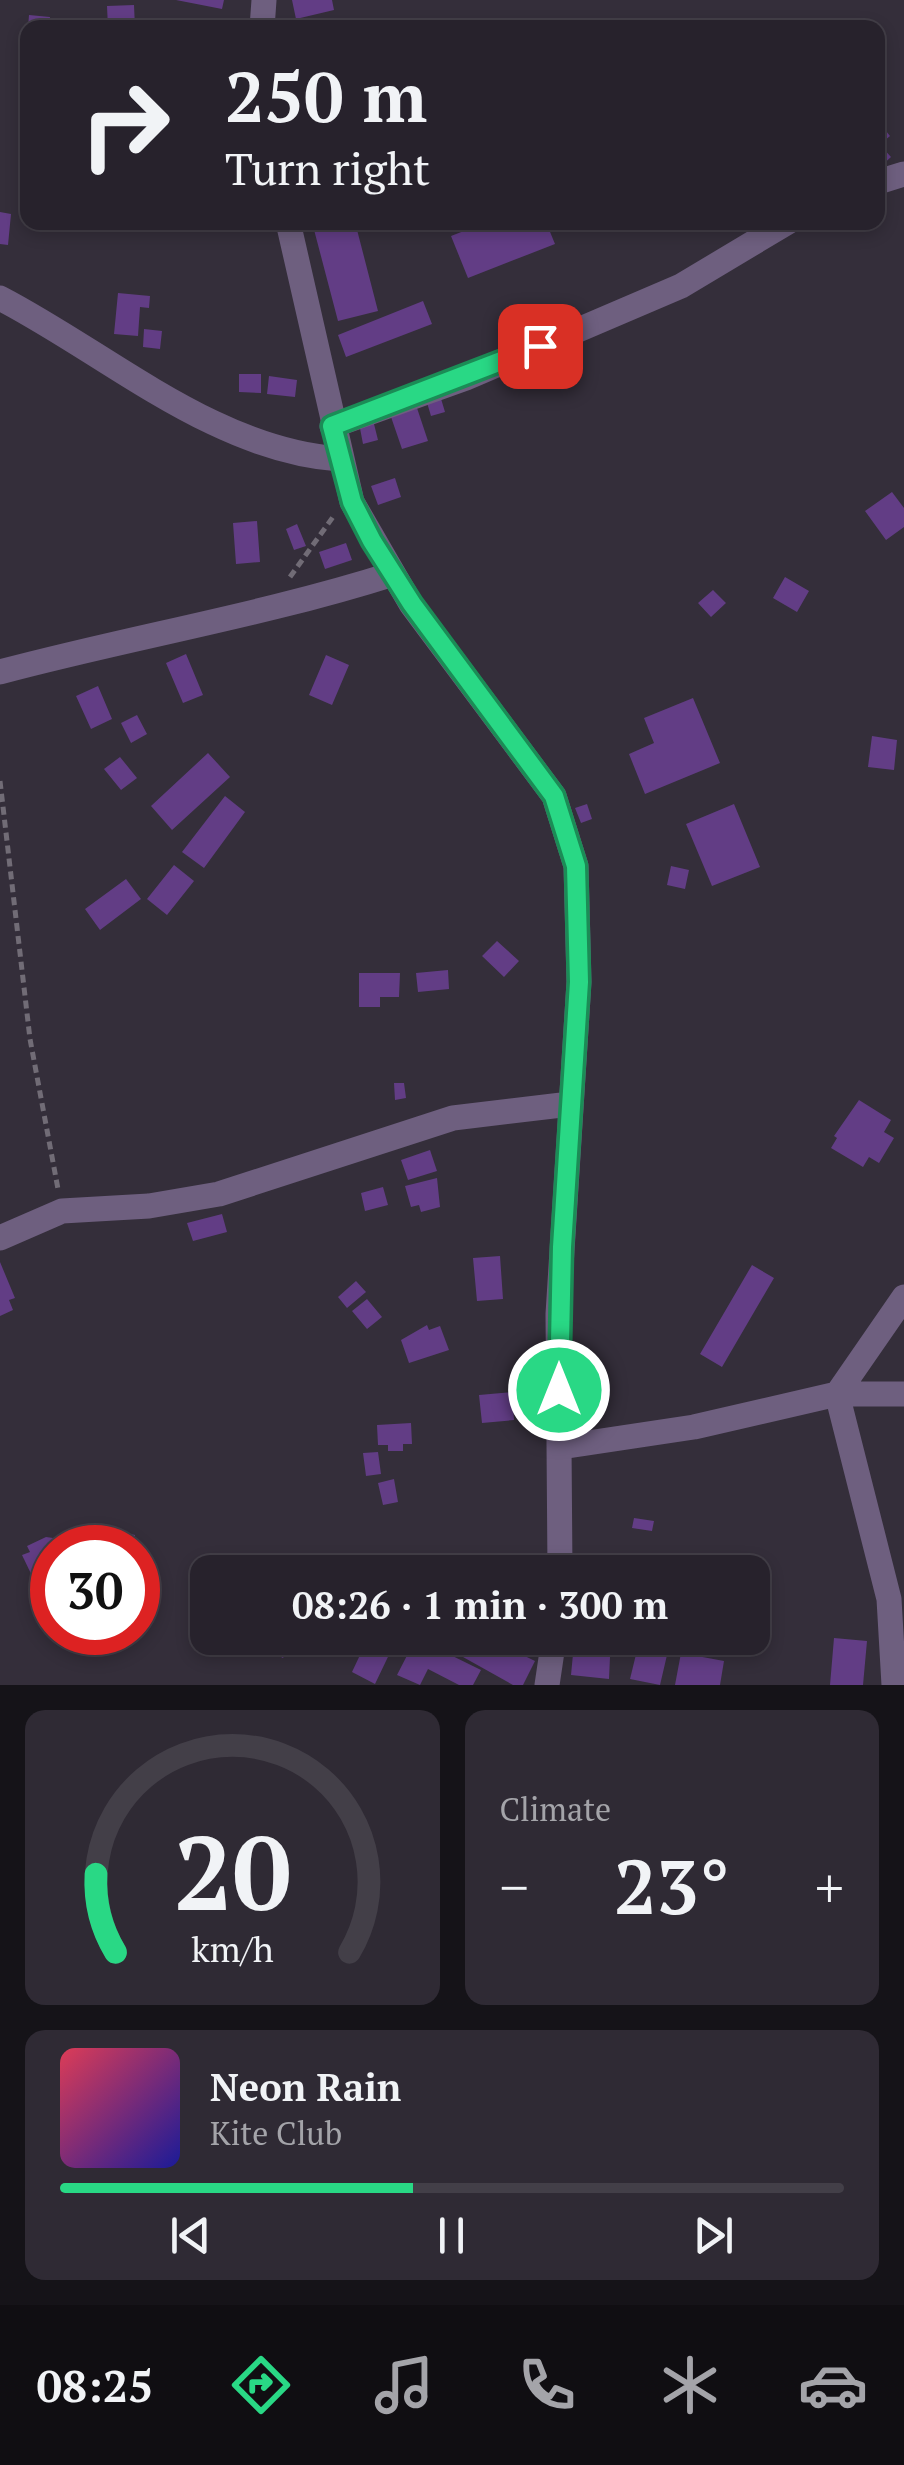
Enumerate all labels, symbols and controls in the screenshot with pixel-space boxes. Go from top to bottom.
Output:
text: 250 m [225,49,427,142]
icon: right [60,60,190,190]
text: Turn right [225,138,430,198]
pin [498,304,583,389]
icon: arrive [513,319,568,374]
position arrow [507,1338,611,1442]
speed limit sign: 30 [30,1525,160,1655]
text: 08:26 · 1 min · 300 m [292,1580,668,1630]
text: Climate [500,1788,611,1830]
text: 20 [173,1802,291,1940]
text: 23° [614,1836,730,1935]
text: − [500,1850,529,1923]
text: + [815,1850,844,1923]
text: km/h [191,1925,274,1972]
text: Neon Rain [210,2062,401,2112]
text: Kite Club [210,2112,342,2154]
icon: previous [163,2208,218,2263]
icon: pause [424,2208,479,2263]
icon: next [686,2208,741,2263]
icon: directions [226,2350,296,2420]
icon: music [369,2350,439,2420]
icon: phone [512,2350,582,2420]
icon: climate [655,2350,725,2420]
icon: car [798,2350,868,2420]
text: 08:25 [36,2355,154,2415]

